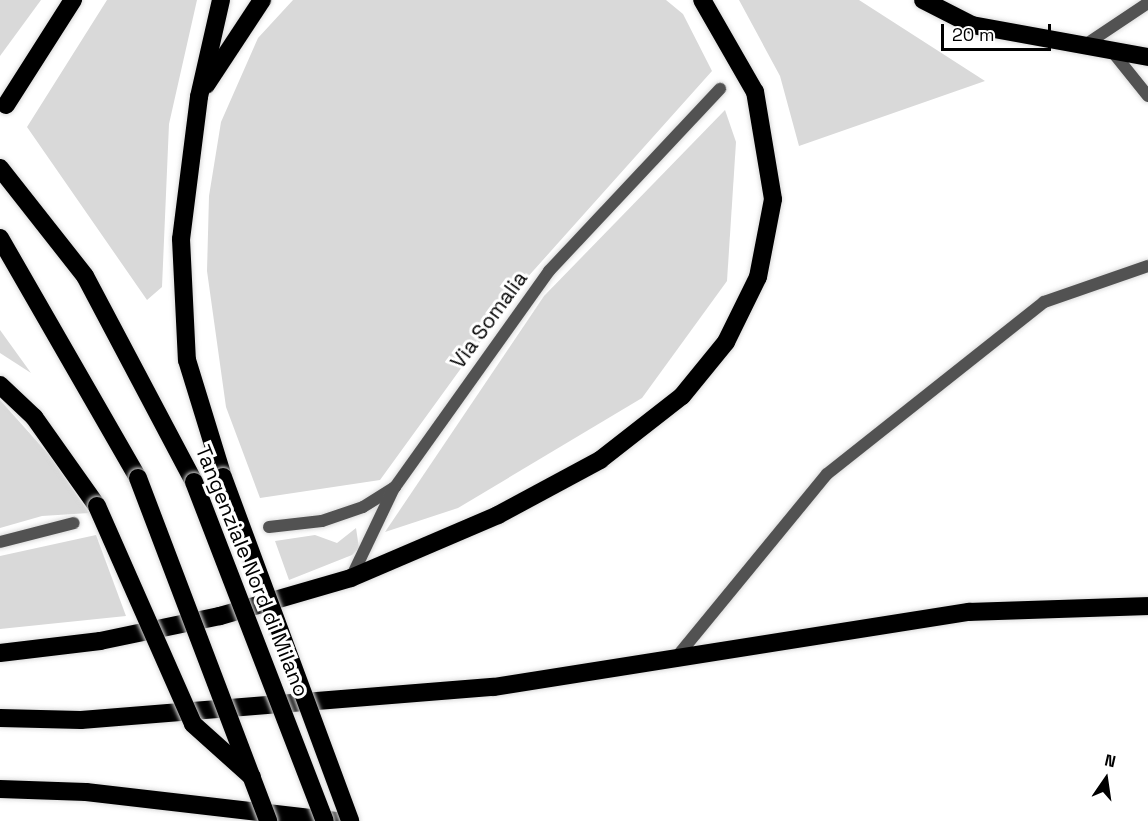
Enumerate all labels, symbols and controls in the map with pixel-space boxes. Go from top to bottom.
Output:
scale bar [944,12,1054,50]
text: 20 m [952,23,995,46]
street label: Via Somalia [445,266,533,374]
street label: Tangenziale Nord di Milano [190,441,314,701]
north arrow [1076,749,1136,809]
text: N [1103,750,1118,772]

